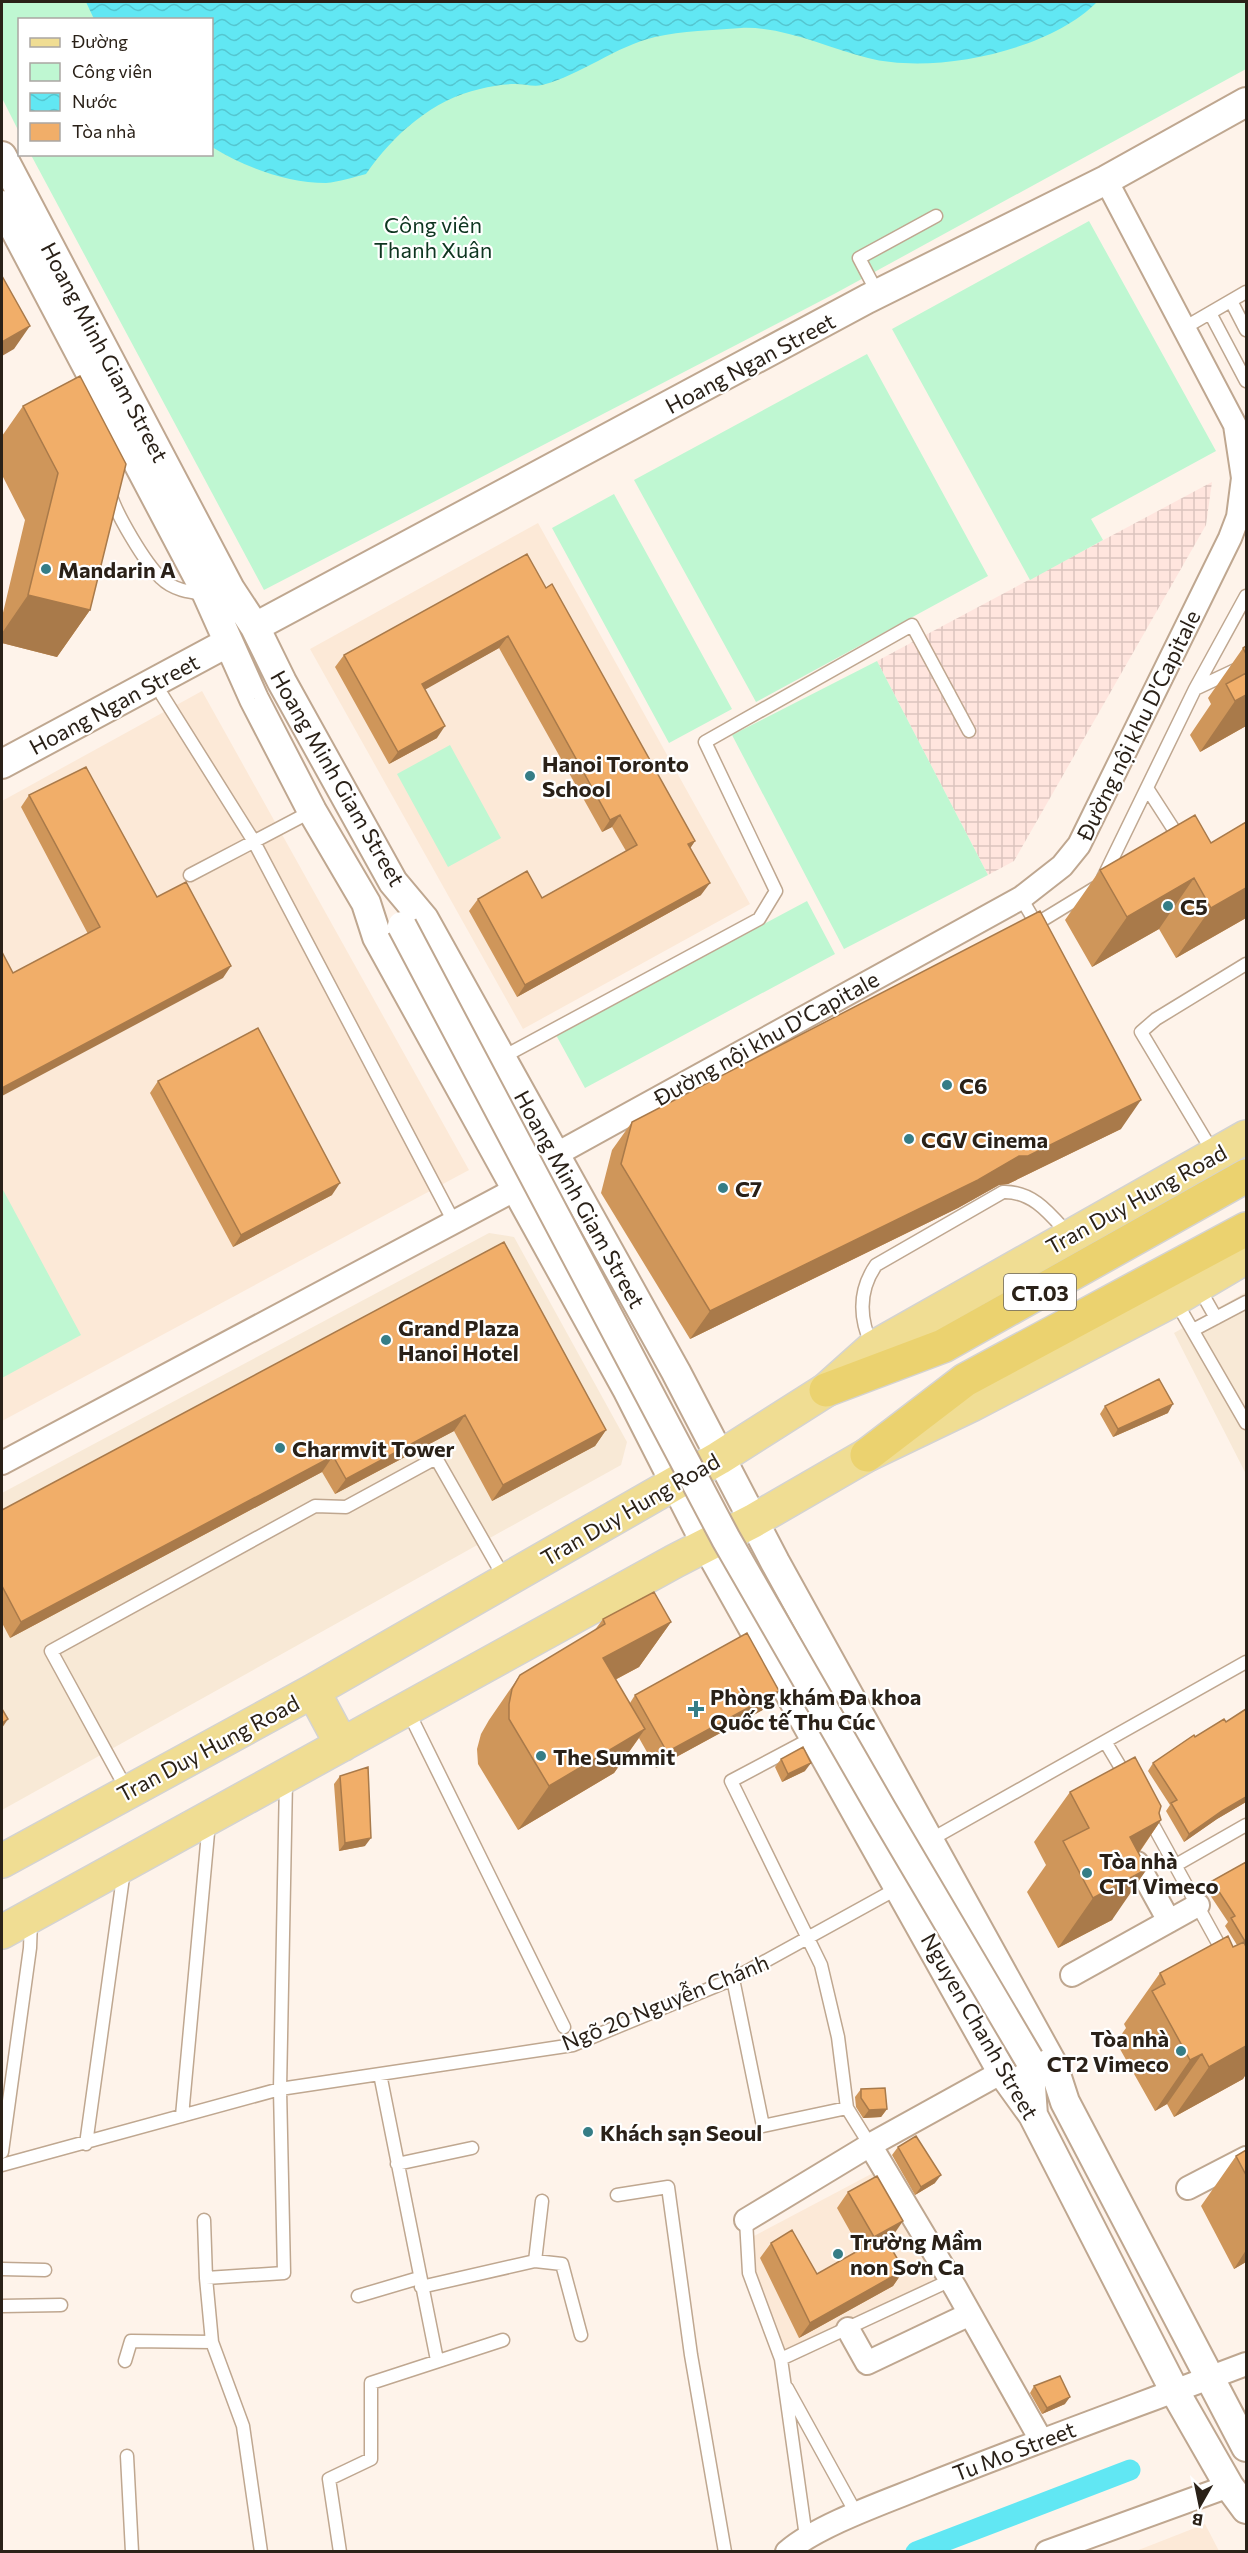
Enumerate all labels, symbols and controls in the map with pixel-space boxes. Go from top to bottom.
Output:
legend [18,18,213,156]
text: Đường [71,30,128,52]
text: Công viên [72,60,152,82]
text: Nước [72,90,117,112]
text: Tòa nhà [72,120,136,142]
park label: Công viên Thanh Xuân [374,211,492,263]
street label: Hoang Minh Giam Street [36,238,174,466]
street label: Hoang Ngan Street [660,307,840,419]
place label: Mandarin A [58,556,176,583]
marker: Mandarin A [39,562,53,576]
street label: Đường nội khu D'Capitale [1070,605,1206,846]
street label: Hoang Ngan Street [24,648,204,760]
street label: Hoang Minh Giam Street [265,665,411,891]
place label: Hanoi Toronto School [542,750,689,802]
marker: Hanoi Toronto School [523,769,537,783]
place label: C5 [1180,893,1208,920]
marker: C5 [1161,899,1175,913]
street label: Đường nội khu D'Capitale [648,965,883,1112]
place label: C6 [959,1072,988,1099]
marker: C6 [940,1078,954,1092]
street label: Hoang Minh Giam Street [509,1085,651,1313]
place label: CGV Cinema [921,1126,1048,1153]
marker: CGV Cinema [902,1132,916,1146]
street label: Tran Duy Hung Road [1041,1138,1231,1260]
place label: C7 [735,1175,762,1202]
marker: C7 [716,1181,730,1195]
road number: CT.03 [1004,1274,1076,1310]
place label: Grand Plaza Hanoi Hotel [398,1314,519,1366]
marker: Grand Plaza Hanoi Hotel [379,1333,393,1347]
place label: Charmvit Tower [292,1435,455,1462]
marker: Charmvit Tower [273,1441,287,1455]
street label: Tran Duy Hung Road [536,1447,724,1571]
place label: Phòng khám Đa khoa Quốc tế Thu Cúc [710,1683,921,1735]
street label: Tran Duy Hung Road [112,1689,304,1807]
marker: Phòng khám Đa khoa Quốc tế Thu Cúc [687,1700,705,1718]
place label: The Summit [553,1743,675,1770]
marker: The Summit [534,1749,548,1763]
place label: Tòa nhà CT1 Vimeco [1099,1847,1219,1899]
marker: Tòa nhà CT1 Vimeco [1080,1866,1094,1880]
street label: Nguyen Chanh Street [916,1928,1044,2124]
street label: Ngõ 20 Nguyễn Chánh [558,1948,772,2056]
place label: Tòa nhà CT2 Vimeco [1047,2025,1169,2077]
marker: Tòa nhà CT2 Vimeco [1174,2044,1188,2058]
place label: Khách sạn Seoul [600,2119,762,2146]
marker: Khách sạn Seoul [581,2125,595,2139]
place label: Trường Mầm non Sơn Ca [850,2228,982,2280]
marker: Trường Mầm non Sơn Ca [831,2247,845,2261]
street label: Tu Mo Street [949,2415,1079,2487]
north arrow [1170,2475,1230,2535]
text: B [1190,2510,1204,2531]

